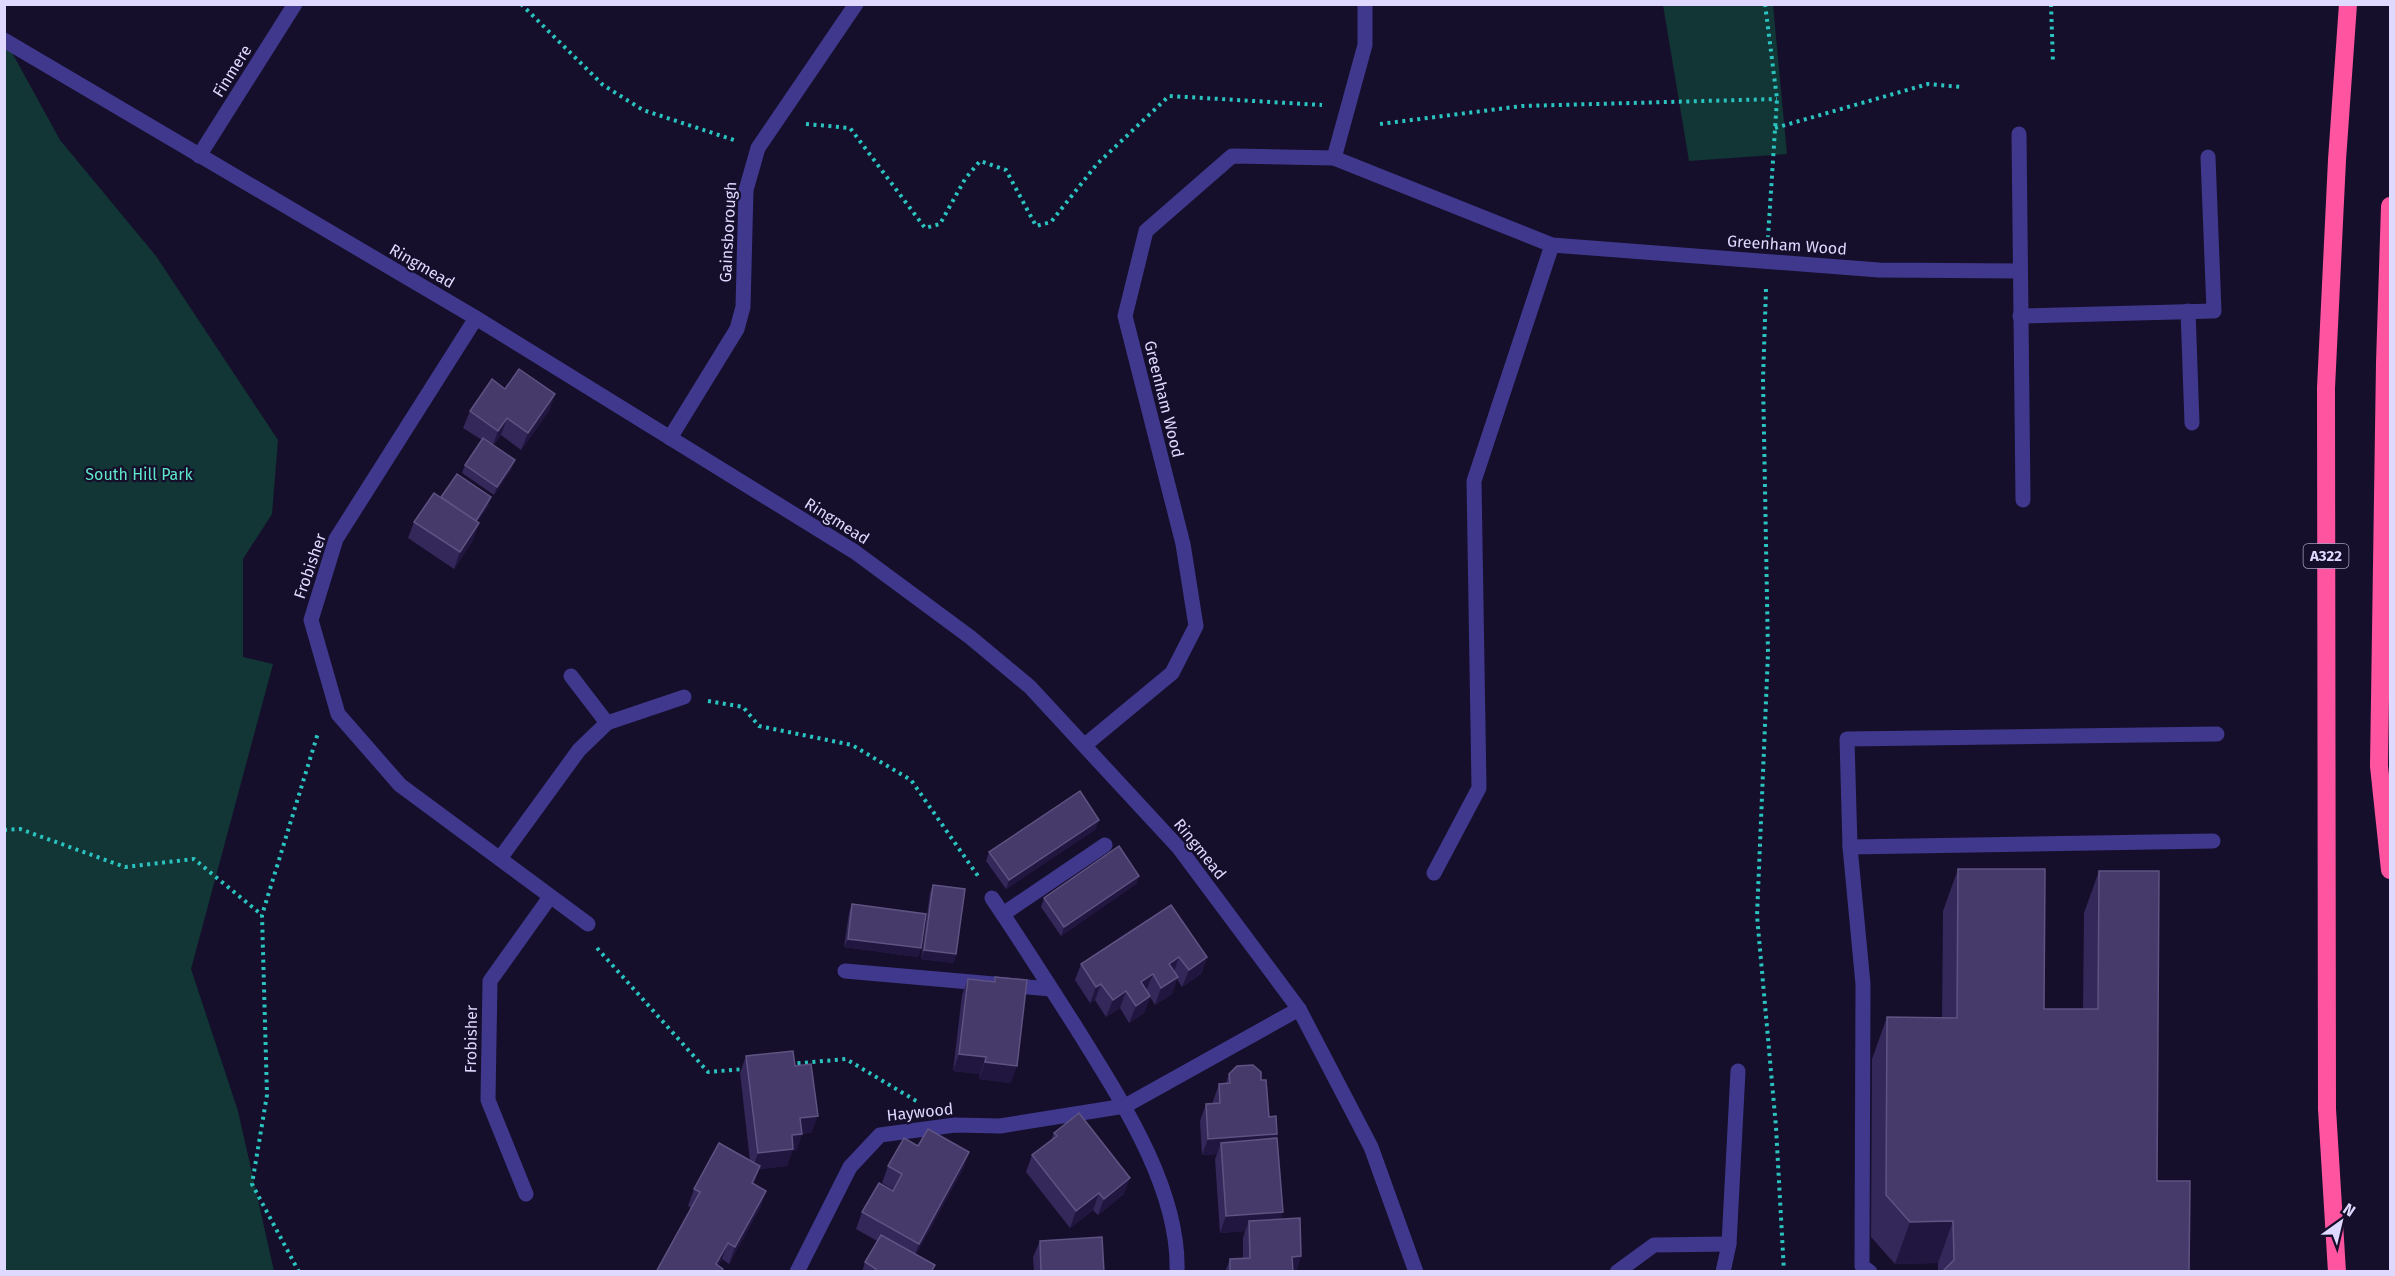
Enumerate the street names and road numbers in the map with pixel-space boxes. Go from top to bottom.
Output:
street label: Finmere [209,41,255,101]
street label: Gainsborough [716,181,740,283]
street label: Greenham Wood [1727,231,1847,259]
street label: Ringmead [386,240,458,292]
street label: Greenham Wood [1140,339,1188,459]
street label: Ringmead [801,494,873,548]
street label: Frobisher [290,530,330,601]
road number: A322 [2304,544,2348,568]
street label: Ringmead [1170,815,1230,883]
street label: Frobisher [461,1004,481,1073]
street label: Haywood [886,1099,954,1125]

